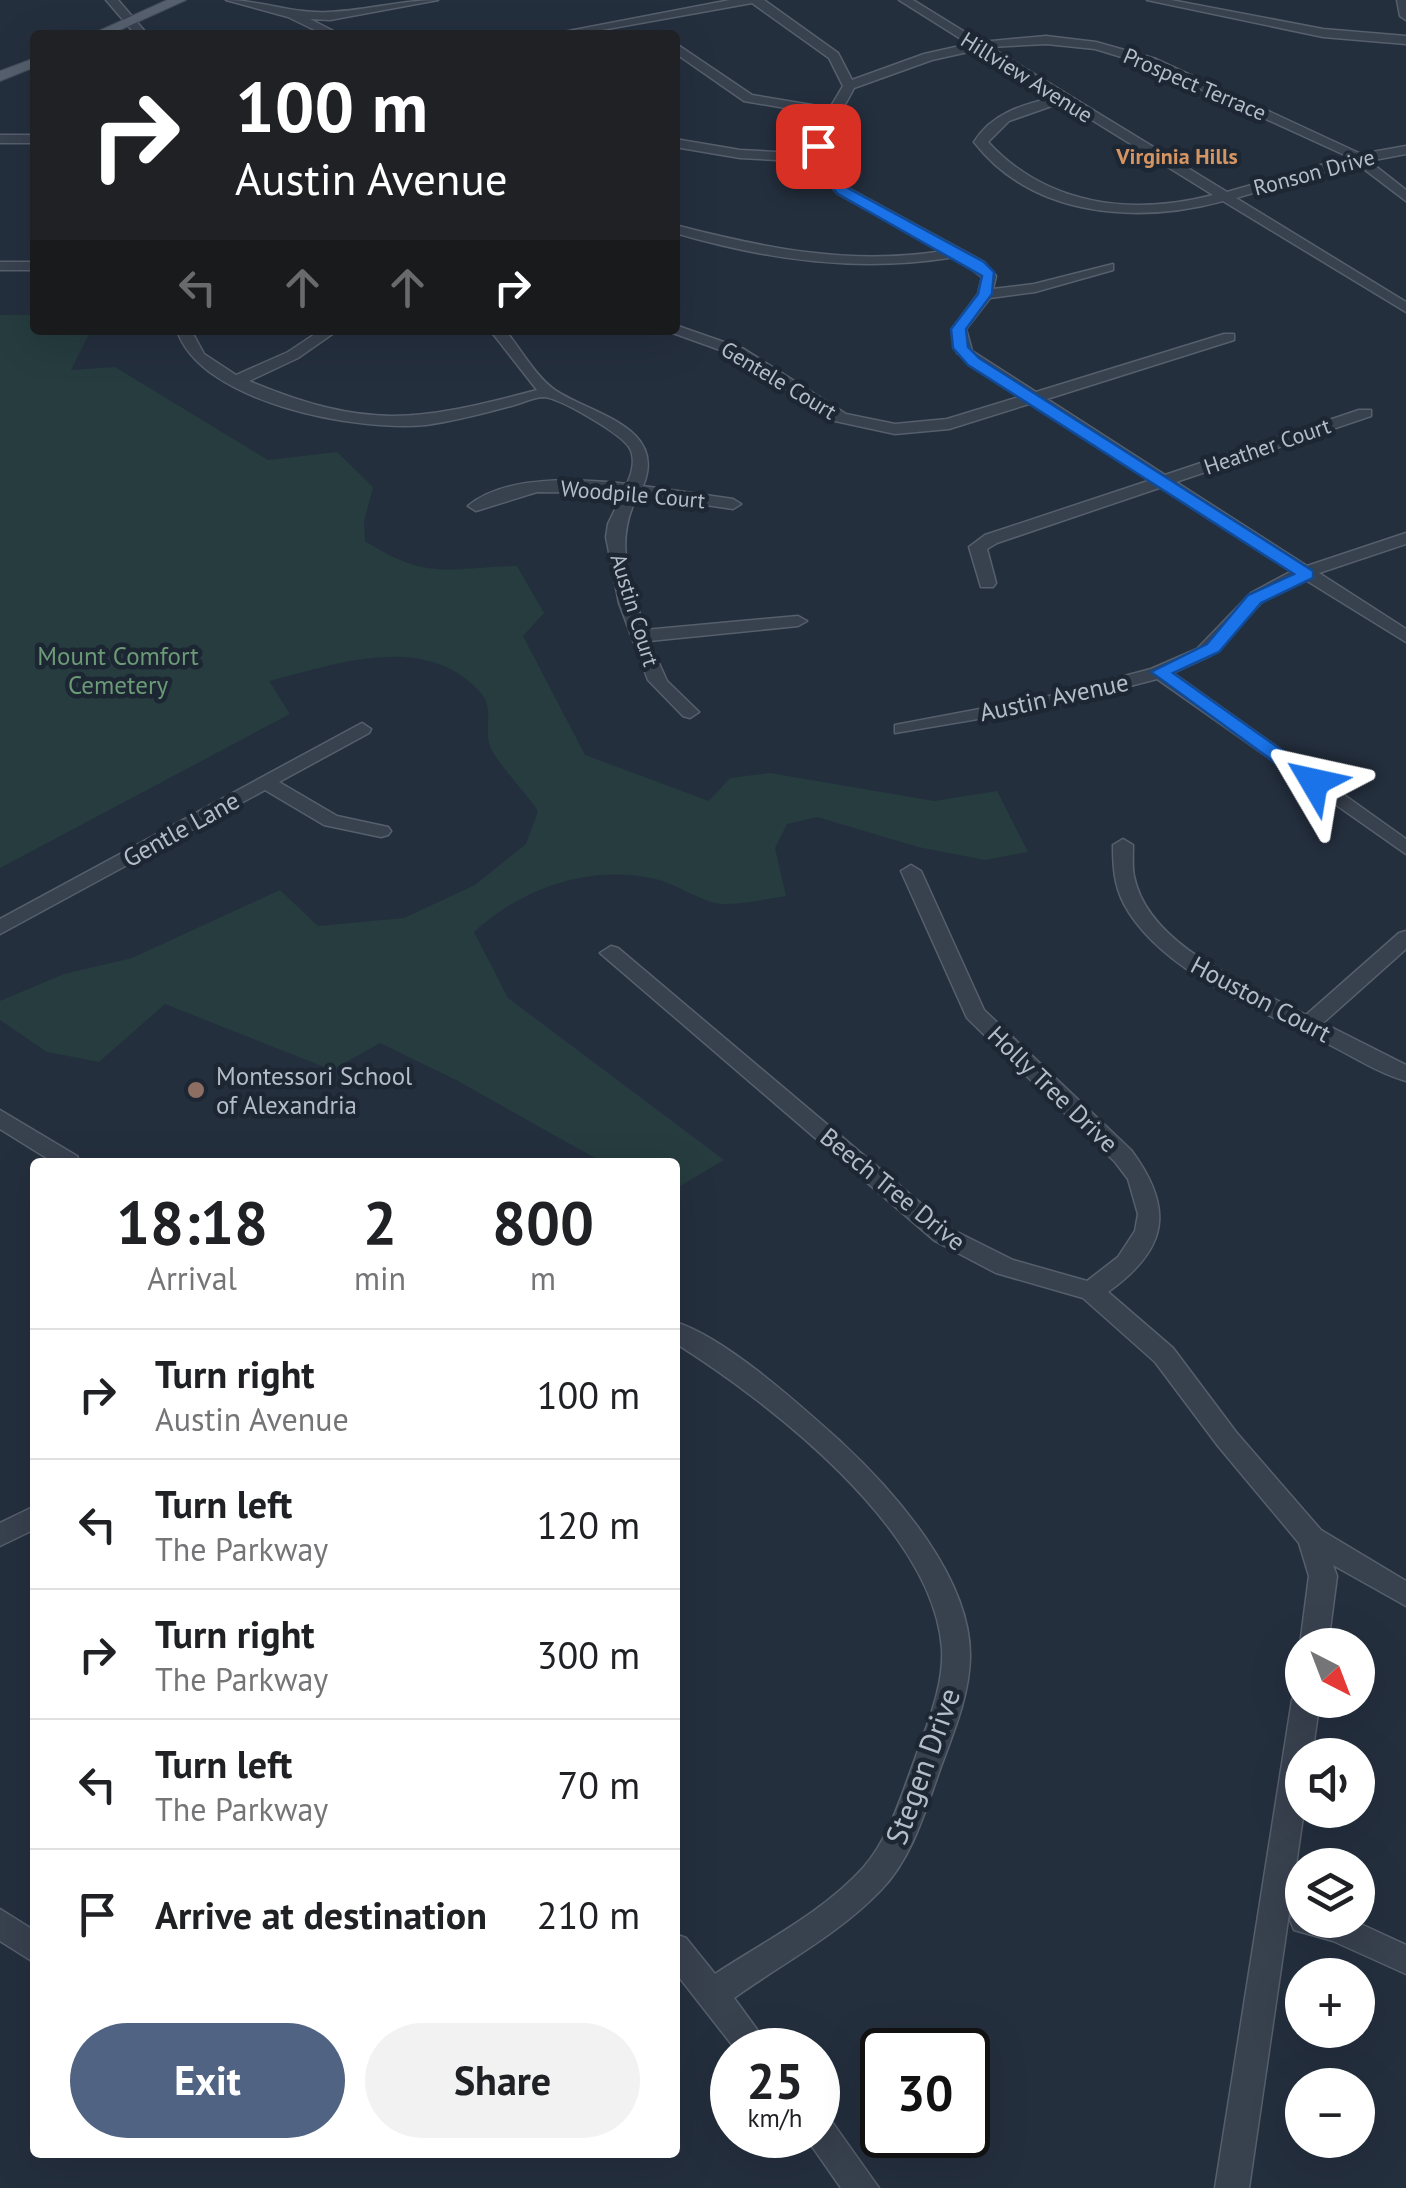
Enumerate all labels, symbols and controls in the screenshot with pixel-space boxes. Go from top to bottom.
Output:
street label: Hillview Avenue [956,25,1098,129]
street label: Prospect Terrace [1119,41,1271,127]
text: 100 m [235,61,428,151]
icon: right [70,70,200,200]
pin [776,104,861,189]
icon: arrive [791,119,846,174]
district label: Virginia Hills [1115,142,1238,170]
street label: Ronson Drive [1250,142,1378,202]
text: Austin Avenue [235,149,508,207]
icon: left [170,260,225,315]
icon: ahead [275,260,330,315]
icon: ahead [380,260,435,315]
icon: right [485,260,540,315]
street label: Gentele Court [716,335,842,426]
street label: Heather Court [1200,411,1334,481]
street label: Woodpile Court [560,474,707,514]
street label: Austin Court [605,550,666,670]
park label: Mount Comfort Cemetery [37,640,199,701]
street label: Austin Avenue [977,666,1131,728]
position arrow [1262,730,1366,834]
street label: Gentle Lane [117,784,245,874]
street label: Houston Court [1185,949,1337,1050]
street label: Holly Tree Drive [981,1019,1125,1159]
place label: Montessori School of Alexandria [216,1060,413,1121]
marker: Montessori School of Alexandria [185,1079,207,1101]
street label: Beech Tree Drive [814,1121,972,1257]
text: 18:18 [116,1183,268,1261]
text: 2 [363,1183,397,1261]
text: 800 [492,1183,594,1261]
text: Arrival [147,1257,237,1299]
text: min [354,1257,406,1299]
text: m [530,1257,556,1299]
text: Turn right [155,1349,315,1398]
icon: right [70,1367,125,1422]
text: 100 m [537,1370,640,1419]
text: Austin Avenue [155,1398,349,1440]
text: Turn left [155,1479,292,1528]
icon: left [70,1497,125,1552]
text: 120 m [537,1500,640,1549]
text: The Parkway [155,1528,328,1570]
text: Turn right [155,1609,315,1658]
icon: right [70,1627,125,1682]
north arrow [1285,1628,1375,1718]
map controls [1285,1628,1375,2158]
text: 300 m [537,1630,640,1679]
text: The Parkway [155,1658,328,1700]
street label: Stegen Drive [876,1682,968,1850]
button: sound [1285,1738,1375,1828]
text: Turn left [155,1739,292,1788]
icon: left [70,1757,125,1812]
text: 70 m [558,1760,640,1809]
text: The Parkway [155,1788,328,1830]
button: layers [1285,1848,1375,1938]
icon: arrive [70,1887,125,1942]
text: Arrive at destination [155,1890,487,1939]
text: 210 m [537,1890,640,1939]
button: + [1285,1958,1375,2048]
button: Exit [70,2023,345,2138]
button: Share [365,2023,640,2138]
speed limit sign: 30 [860,2028,990,2158]
text: 25 [747,2048,803,2113]
button: − [1285,2068,1375,2158]
text: km/h [748,2102,802,2134]

